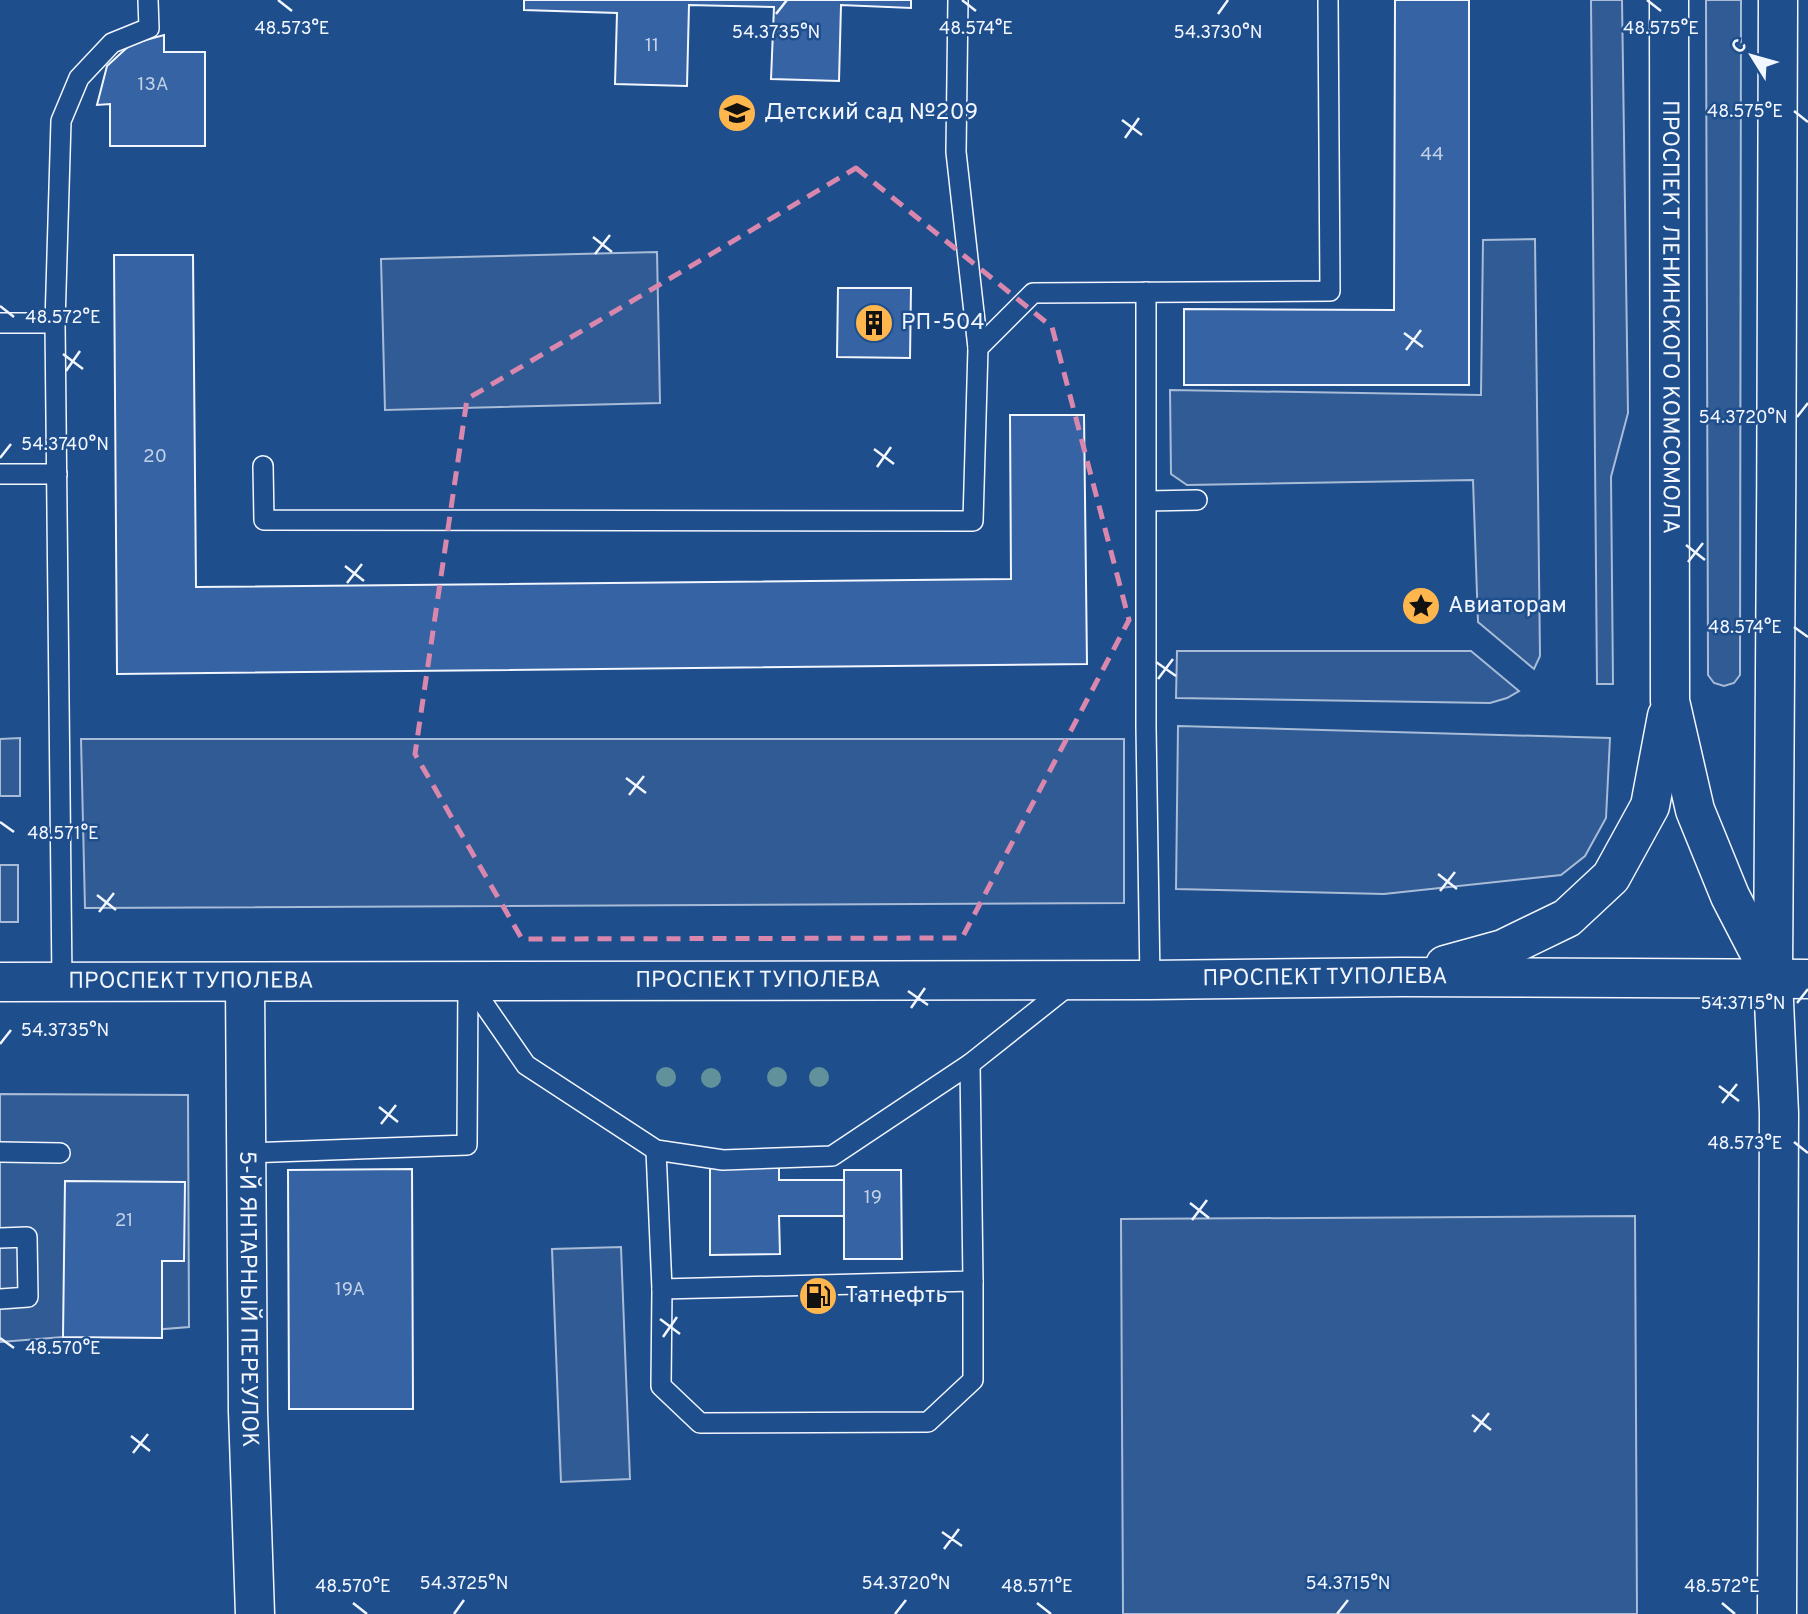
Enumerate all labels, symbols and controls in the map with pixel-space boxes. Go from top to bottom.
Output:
text: 48.573°E [254,18,330,41]
text: 48.574°E [939,18,1013,41]
text: 48.575°E [1623,18,1699,41]
north arrow [1717,21,1787,91]
text: 54.3735°N [732,22,820,45]
text: 54.3730°N [1174,22,1262,45]
house number: 11 [645,34,659,58]
text: С [1727,35,1753,59]
house number: 13А [137,73,169,97]
school or university icon: Детский сад №209 [716,92,758,134]
place label: Детский сад №209 [764,99,978,128]
street label: ПРОСПЕКТ ЛЕНИНСКОГО КОМСОМОЛА [1655,100,1684,534]
text: 48.575°E [1707,101,1783,124]
house number: 44 [1420,143,1444,167]
building icon: РП-504 [853,302,895,344]
text: 48.572°E [25,307,101,330]
place label: РП-504 [901,309,985,338]
text: 54.3720°N [1698,407,1788,430]
text: 54.3740°N [21,434,109,457]
house number: 20 [143,445,167,469]
place icon: Авиаторам [1400,585,1442,627]
place label: Авиаторам [1448,592,1567,621]
text: 48.574°E [1708,617,1782,640]
text: 48.571°E [27,823,99,846]
street label: ПРОСПЕКТ ТУПОЛЕВА [1202,962,1448,994]
street label: ПРОСПЕКТ ТУПОЛЕВА [635,966,881,995]
street label: ПРОСПЕКТ ТУПОЛЕВА [68,967,314,996]
text: 54.3715°N [1700,993,1786,1016]
text: 54.3735°N [21,1020,109,1043]
text: 48.573°E [1707,1133,1783,1156]
street label: 5-Й ЯНТАРНЫЙ ПЕРЕУЛОК [232,1150,264,1448]
house number: 19 [864,1186,882,1210]
house number: 21 [115,1209,133,1233]
fuel station icon: Татнефть [797,1275,839,1317]
house number: 19А [335,1278,365,1302]
place label: Татнефть [845,1282,948,1311]
text: 48.570°E [25,1338,101,1361]
text: 54.3725°N [420,1573,508,1596]
text: 54.3720°N [861,1573,951,1596]
text: 54.3715°N [1305,1573,1391,1596]
text: 48.570°E [315,1576,391,1599]
text: 48.571°E [1001,1576,1073,1599]
text: 48.572°E [1684,1576,1760,1599]

